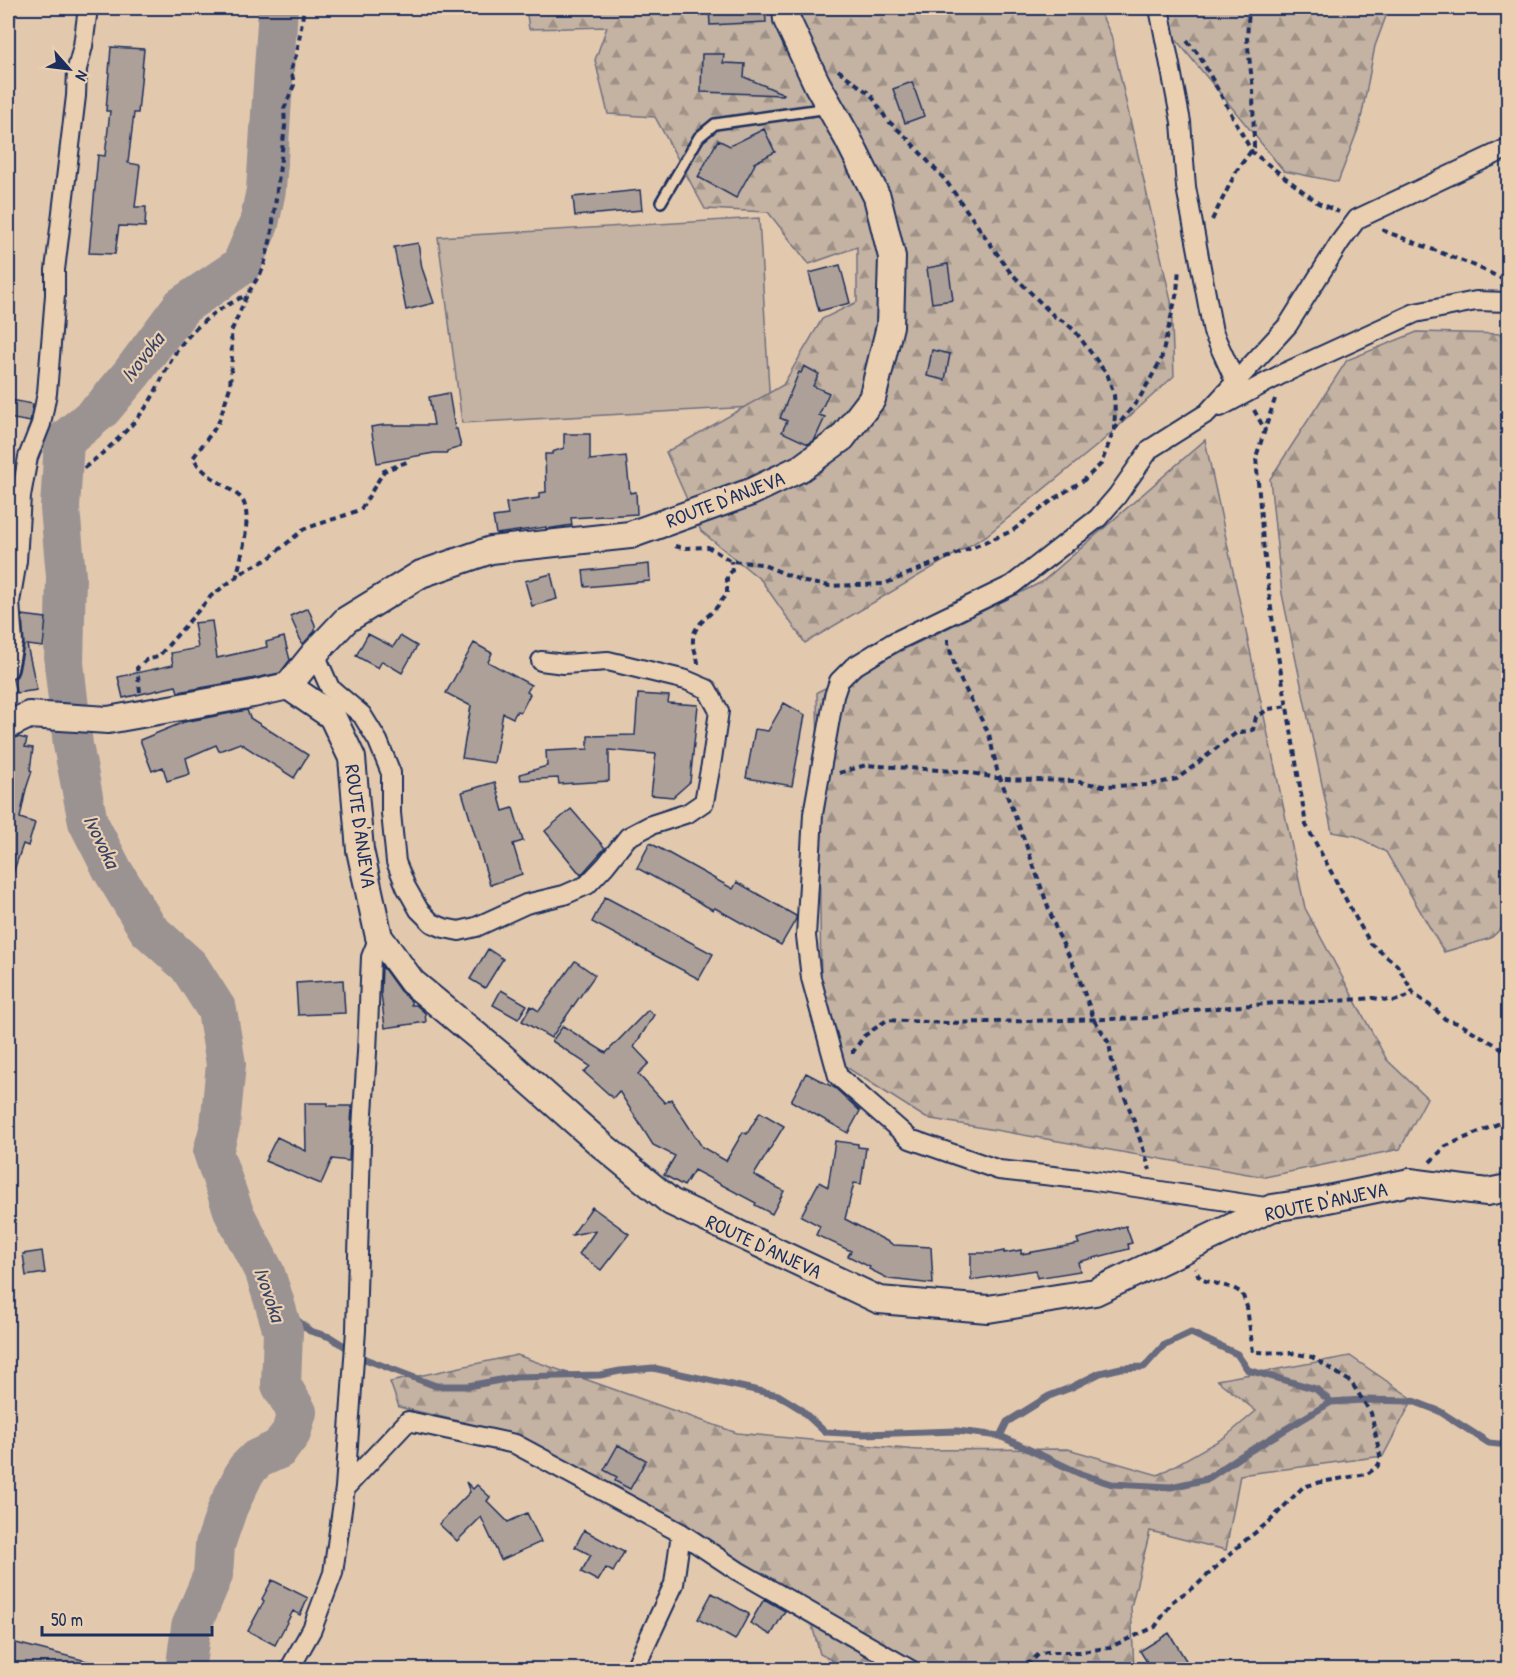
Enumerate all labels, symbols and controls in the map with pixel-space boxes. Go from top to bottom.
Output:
north arrow [39,39,99,99]
text: N [70,67,94,85]
water label: Ivovoka [113,324,172,388]
street label: ROUTE D'ANJEVA [662,464,788,534]
street label: ROUTE D'ANJEVA [339,763,383,890]
water label: Ivovoka [77,810,128,875]
street label: ROUTE D'ANJEVA [1262,1175,1390,1227]
street label: ROUTE D'ANJEVA [702,1207,826,1285]
water label: Ivovoka [247,1263,294,1328]
scale bar [42,1599,212,1637]
text: 50 m [51,1607,83,1632]

